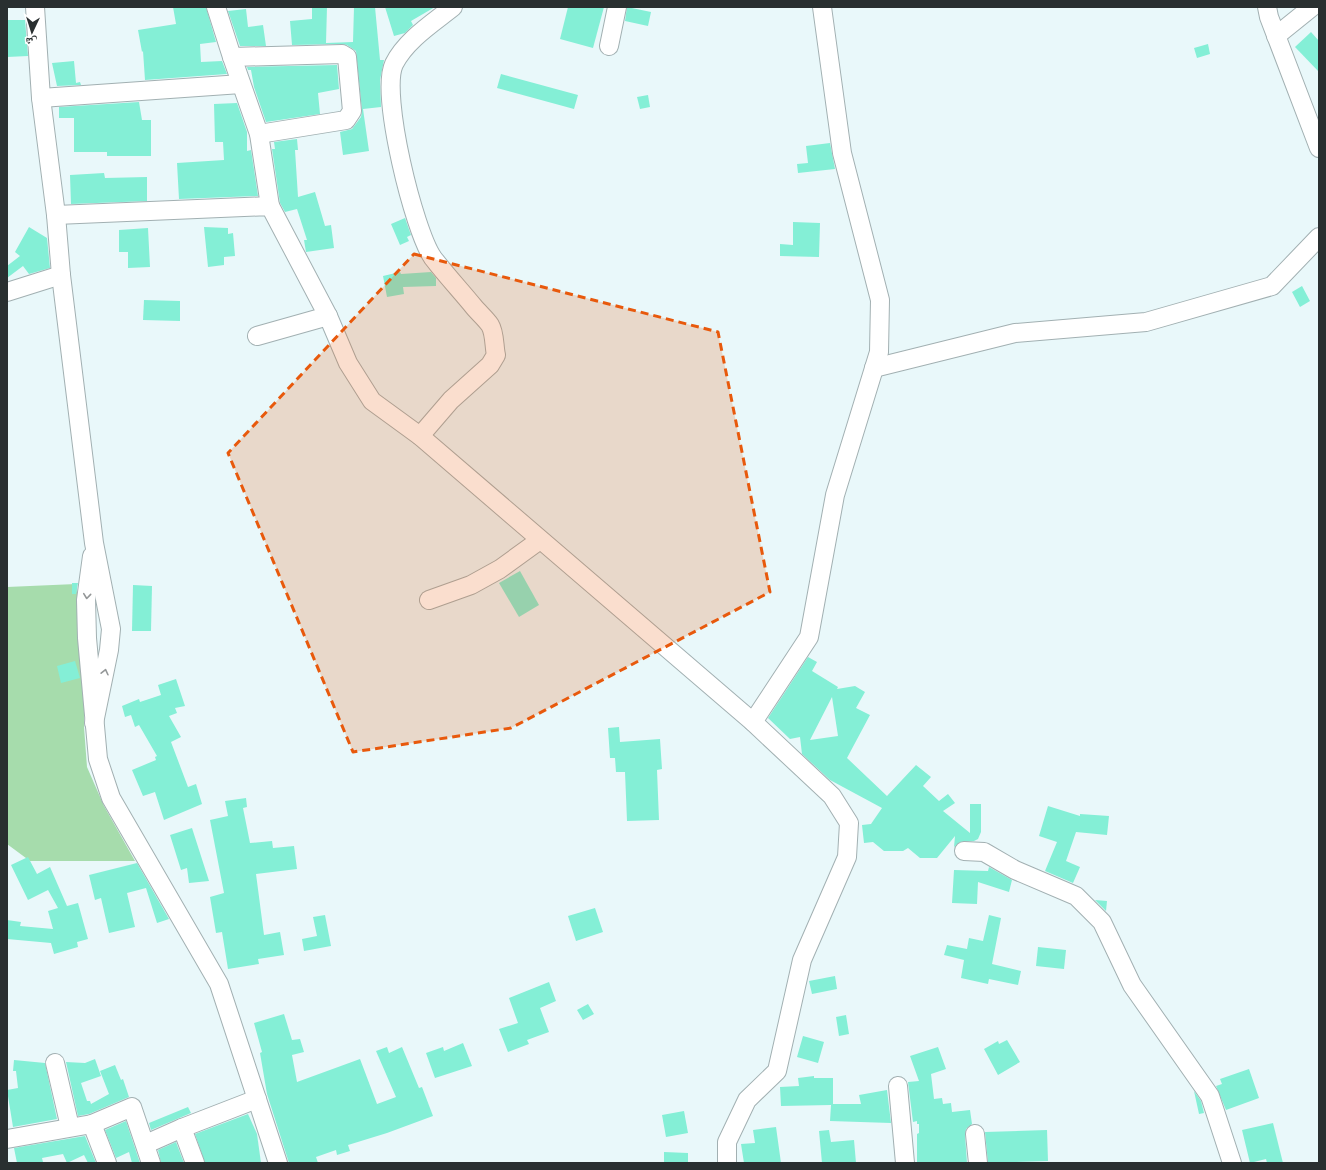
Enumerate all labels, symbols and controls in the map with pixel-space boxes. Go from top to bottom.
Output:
north arrow [12,12,52,52]
text: ش [25,33,38,50]
one-way arrow [83,593,92,599]
one-way arrow [100,668,109,675]

